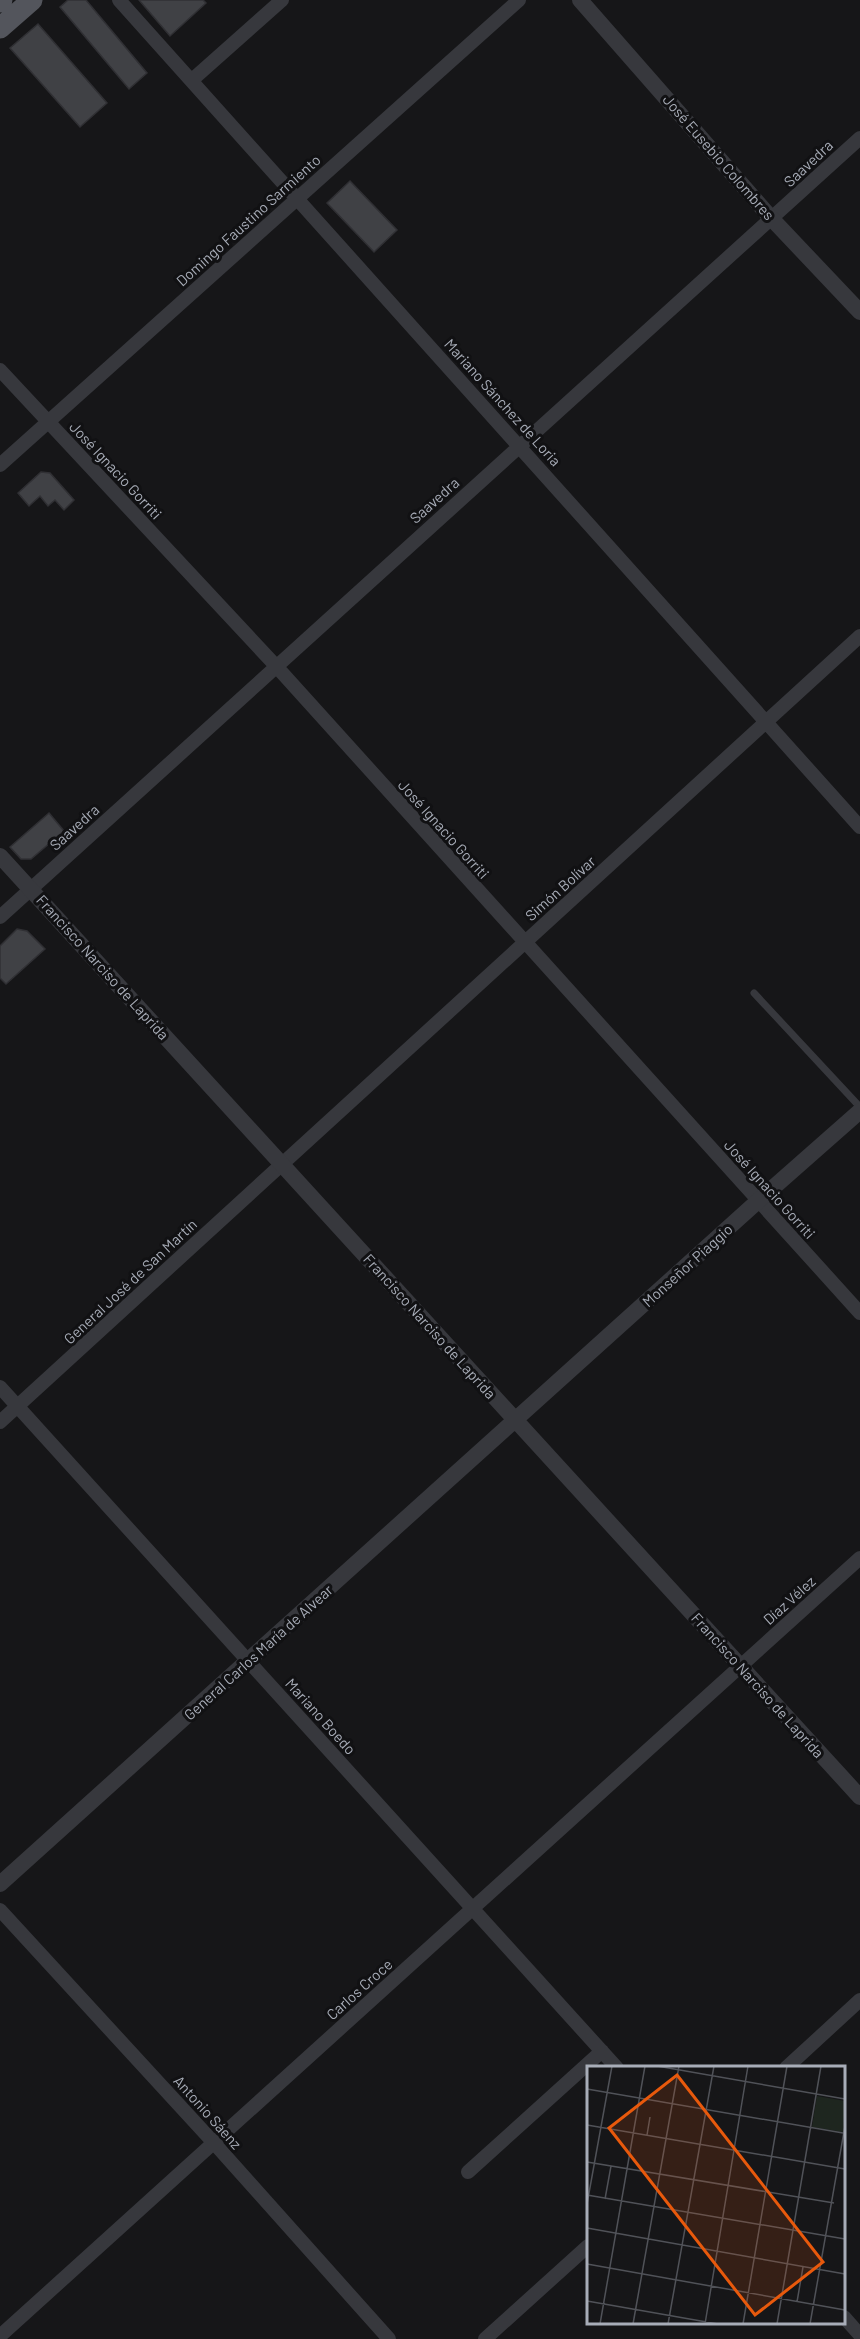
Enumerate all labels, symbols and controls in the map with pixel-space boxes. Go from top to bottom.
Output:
street label: José Eusebio Colombres [660,91,778,223]
street label: Saavedra [780,136,836,190]
street label: Domingo Faustino Sarmiento [172,150,324,290]
street label: Mariano Sánchez de Loria [441,335,565,469]
street label: José Ignacio Gorriti [66,417,166,523]
street label: Saavedra [406,473,462,527]
street label: José Ignacio Gorriti [395,776,493,882]
street label: Saavedra [46,800,102,854]
street label: Simón Bolívar [521,851,599,924]
street label: Francisco Narciso de Laprida [33,891,173,1043]
street label: José Ignacio Gorriti [721,1136,819,1242]
street label: General José de San Martín [60,1215,200,1347]
street label: Monseñor Piaggio [638,1220,736,1310]
street label: Francisco Narciso de Laprida [360,1250,500,1402]
street label: Díaz Vélez [759,1572,819,1628]
street label: General Carlos María de Alvear [180,1580,337,1724]
street label: Francisco Narciso de Laprida [688,1609,828,1761]
street label: Mariano Boedo [282,1674,360,1758]
street label: Carlos Croce [322,1955,396,2023]
inset map [587,2066,845,2324]
street label: Antonio Sáenz [170,2072,246,2153]

